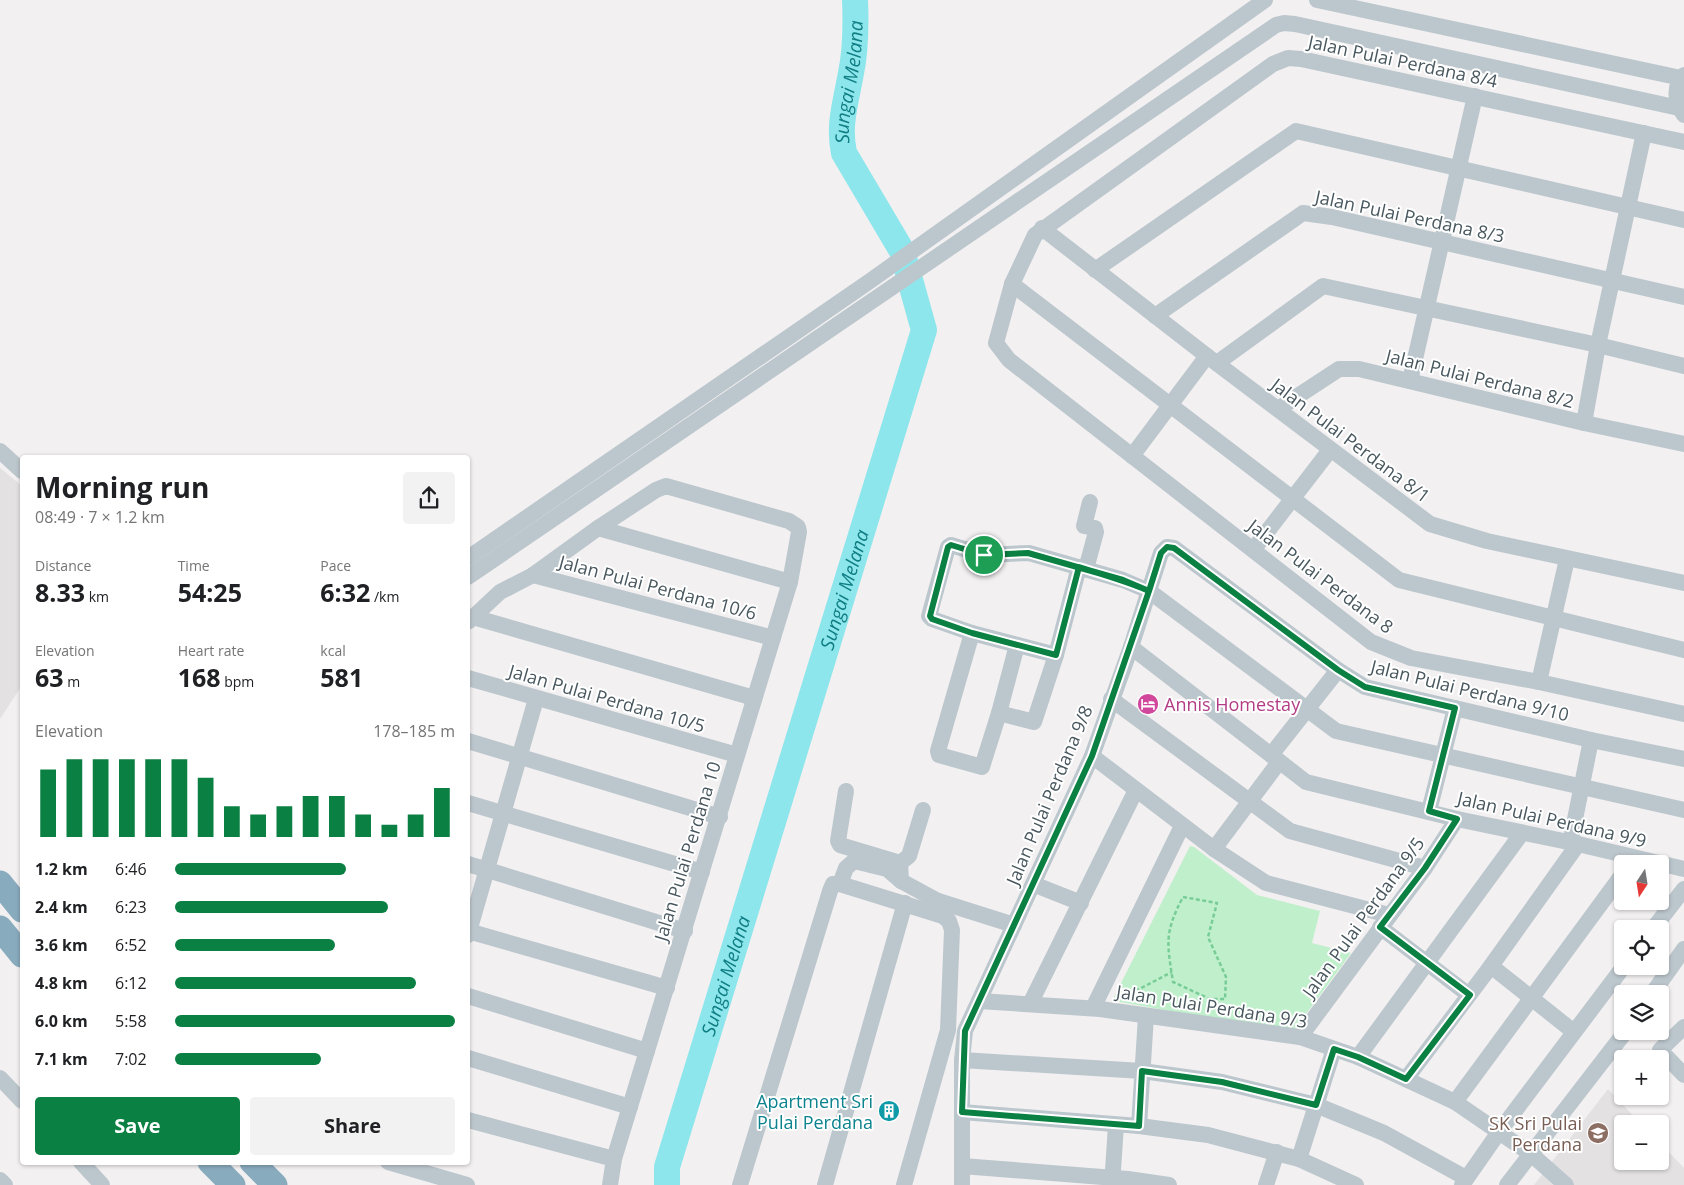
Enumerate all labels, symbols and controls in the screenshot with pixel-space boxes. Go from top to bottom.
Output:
water label: Sungai Melana [829,20,869,145]
street label: Jalan Pulai Perdana 8/4 [1304,29,1500,93]
street label: Jalan Pulai Perdana 8/3 [1311,184,1507,248]
street label: Jalan Pulai Perdana 8/2 [1382,343,1577,413]
street label: Jalan Pulai Perdana 8/1 [1265,371,1435,508]
text: Morning run [35,468,209,506]
button: share [403,472,455,524]
text: 08:49 · 7 × 1.2 km [35,506,165,528]
street label: Jalan Pulai Perdana 8 [1242,512,1399,639]
water label: Sungai Melana [814,526,875,653]
pin [963,534,1005,576]
icon: arrive [970,541,998,569]
street label: Jalan Pulai Perdana 10/6 [555,549,759,625]
text: Distance [35,556,91,575]
text: Time [178,556,210,575]
text: Pace [320,556,351,575]
text: 8.33 [35,575,85,609]
text: 54:25 [178,575,242,609]
text: 6:32 [320,575,370,609]
text: km [85,587,109,606]
text: /km [370,587,399,606]
text: Elevation [35,641,94,660]
text: Heart rate [178,641,244,660]
text: kcal [320,641,346,660]
street label: Jalan Pulai Perdana 9/10 [1367,653,1572,726]
street label: Jalan Pulai Perdana 10/5 [504,658,708,738]
text: 63 [35,660,64,694]
text: 168 [178,660,221,694]
text: 581 [320,660,363,694]
text: m [64,672,80,691]
text: bpm [221,672,254,691]
hotel icon: Annis Homestay [1136,692,1160,716]
place label: Annis Homestay [1164,692,1301,716]
street label: Jalan Pulai Perdana 9/8 [999,702,1098,890]
text: Elevation [35,720,103,742]
text: 178–185 m [373,720,455,742]
street label: Jalan Pulai Perdana 10 [648,758,726,946]
street label: Jalan Pulai Perdana 9/9 [1453,785,1649,852]
street label: Jalan Pulai Perdana 9/5 [1295,832,1429,1004]
north arrow [1614,855,1669,910]
map controls [1614,855,1669,1170]
text: 1.2 km [35,858,88,880]
text: 6:46 [115,858,147,880]
text: 2.4 km [35,896,88,918]
text: 6:23 [115,896,147,918]
water label: Sungai Melana [695,912,756,1039]
button: locate [1614,920,1669,975]
text: 3.6 km [35,934,88,956]
text: 6:52 [115,934,147,956]
text: 4.8 km [35,972,88,994]
text: 6:12 [115,972,147,994]
street label: Jalan Pulai Perdana 9/3 [1113,979,1309,1033]
button: layers [1614,985,1669,1040]
text: 6.0 km [35,1010,88,1032]
text: 5:58 [115,1010,147,1032]
text: 7.1 km [35,1048,88,1070]
text: 7:02 [115,1048,147,1070]
button: + [1614,1050,1669,1105]
place label: Apartment Sri Pulai Perdana [756,1089,873,1134]
button: Save [35,1097,240,1155]
button: Share [250,1097,455,1155]
building icon: Apartment Sri Pulai Perdana [877,1099,901,1123]
place label: SK Sri Pulai Perdana [1489,1111,1582,1156]
button: − [1614,1115,1669,1170]
school or university icon: SK Sri Pulai Perdana [1586,1121,1610,1145]

